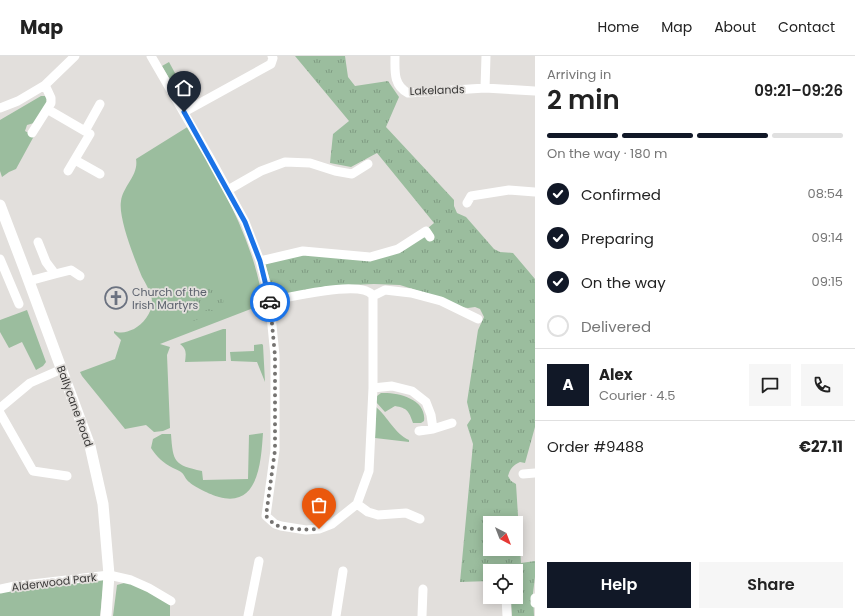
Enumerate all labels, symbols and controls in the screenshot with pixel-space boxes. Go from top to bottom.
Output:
text: Map [20,14,63,41]
text: Home [597,17,639,37]
text: Map [661,17,692,37]
text: About [714,17,756,37]
text: Contact [778,17,835,37]
text: Arriving in [547,65,611,84]
pin [167,71,201,112]
icon: home [173,77,195,99]
text: 09:21–09:26 [754,80,843,101]
street label: Lakelands [409,81,465,99]
text: 2 min [547,82,620,118]
text: On the way · 180 m [547,144,667,163]
icon: check [547,183,569,205]
text: Confirmed [581,184,661,205]
text: 08:54 [808,184,843,203]
icon: check [547,227,569,249]
text: Preparing [581,228,654,249]
text: 09:14 [812,228,843,247]
icon: check [547,271,569,293]
text: On the way [581,272,666,293]
text: 09:15 [812,272,843,291]
courier [250,282,290,322]
place label: Church of the Irish Martyrs [132,284,207,313]
church icon: Church of the Irish Martyrs [103,285,129,311]
icon: car [259,291,281,313]
text: Delivered [581,316,651,337]
street label: Ballycane Road [53,363,97,449]
text: Alex [599,364,633,385]
button: chat [749,364,791,406]
button: phone [801,364,843,406]
text: A [562,374,574,395]
text: Courier · 4.5 [599,386,675,405]
text: Order #9488 [547,436,644,457]
text: €27.11 [799,436,843,457]
pin [302,488,336,529]
icon: bag [308,494,330,516]
north arrow [483,516,523,556]
map controls [483,516,523,604]
button: Help [547,562,691,608]
button: Share [699,562,843,608]
button: locate [483,564,523,604]
street label: Alderwood Park [11,569,98,595]

